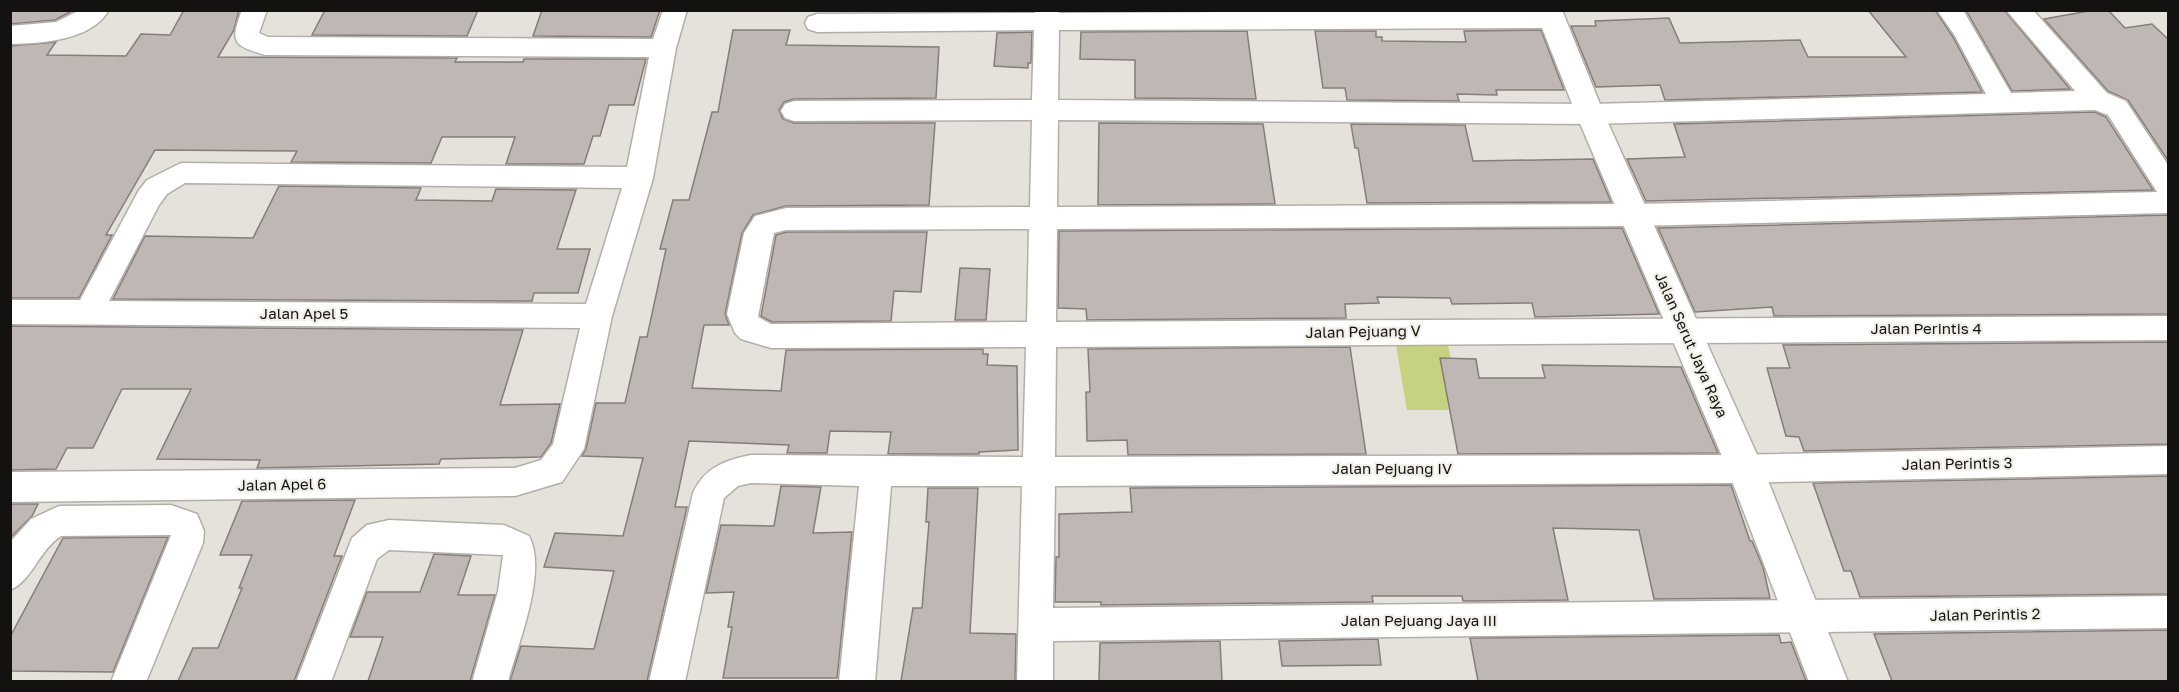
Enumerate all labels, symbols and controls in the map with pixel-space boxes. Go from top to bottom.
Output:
street label: Jalan Serut Jaya Raya [1652,269,1732,420]
street label: Jalan Apel 5 [260,304,348,322]
street label: Jalan Perintis 4 [1870,319,1982,337]
street label: Jalan Pejuang V [1305,321,1421,341]
street label: Jalan Perintis 3 [1901,453,2013,473]
street label: Jalan Pejuang IV [1332,459,1452,477]
street label: Jalan Apel 6 [238,474,326,494]
street label: Jalan Perintis 2 [1929,604,2041,624]
street label: Jalan Pejuang Jaya III [1341,611,1497,629]

